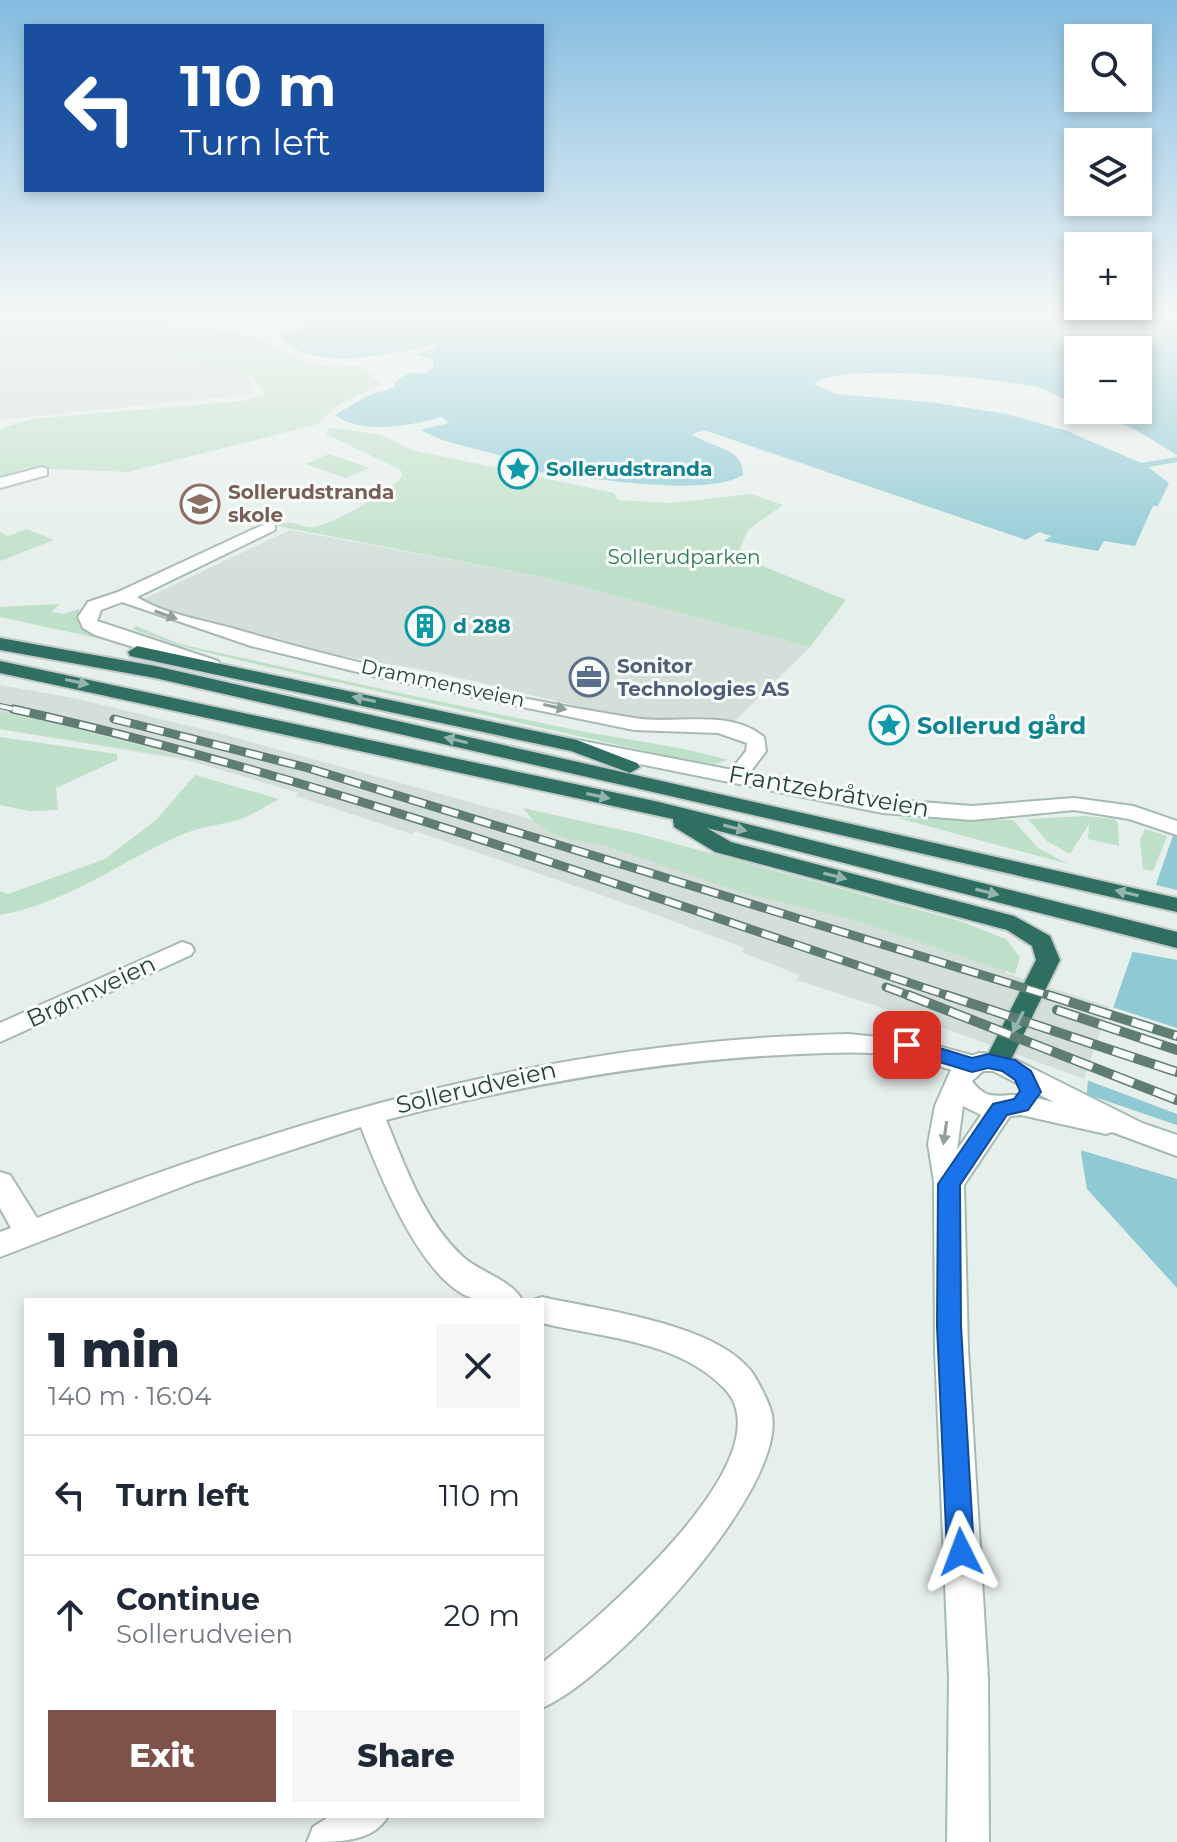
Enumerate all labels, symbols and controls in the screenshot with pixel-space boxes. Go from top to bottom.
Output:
map controls [1064,24,1152,424]
button: search [1064,24,1152,112]
text: 110 m [180,52,337,120]
icon: left [48,56,152,160]
text: Turn left [180,120,331,164]
button: layers [1064,128,1152,216]
button: + [1064,232,1152,320]
button: − [1064,336,1152,424]
place icon: Sollerudstranda [497,448,539,490]
place label: Sollerudstranda [546,457,712,481]
place label: Sollerudstranda skole [228,480,394,527]
school or university icon: Sollerudstranda skole [179,483,221,525]
park label: Sollerudparken [608,545,761,569]
building icon: d 288 [404,605,446,647]
one-way arrow [154,609,178,621]
place label: d 288 [453,614,511,638]
street label: Drammensveien [359,654,527,712]
place label: Sonitor Technologies AS [617,654,790,701]
office icon: Sonitor Technologies AS [568,656,610,698]
one-way arrow [64,676,89,689]
one-way arrow [351,692,376,705]
one-way arrow [543,702,568,714]
place icon: Sollerud gård [868,704,910,746]
place label: Sollerud gård [917,711,1086,740]
one-way arrow [443,733,468,745]
street label: Frantzebråtveien [726,759,932,823]
one-way arrow [586,790,611,803]
one-way arrow [722,822,747,834]
one-way arrow [822,870,847,882]
one-way arrow [974,886,999,898]
one-way arrow [1114,886,1139,899]
street label: Brønnveien [22,948,160,1034]
pin [873,1011,941,1079]
one-way arrow [1011,1011,1025,1033]
icon: arrive [885,1023,929,1067]
street label: Sollerudveien [393,1054,559,1120]
one-way arrow [938,1120,951,1145]
text: 1 min [48,1321,180,1379]
button: close [436,1324,520,1408]
text: 140 m · 16:04 [48,1380,212,1412]
icon: left [48,1473,92,1517]
text: Turn left [116,1477,249,1514]
text: 110 m [439,1477,520,1514]
position arrow [919,1510,1003,1594]
text: Continue [116,1581,260,1618]
icon: ahead [48,1593,92,1637]
text: 20 m [443,1597,520,1634]
text: Sollerudveien [116,1618,293,1650]
button: Exit [48,1710,276,1802]
button: Share [292,1710,520,1802]

